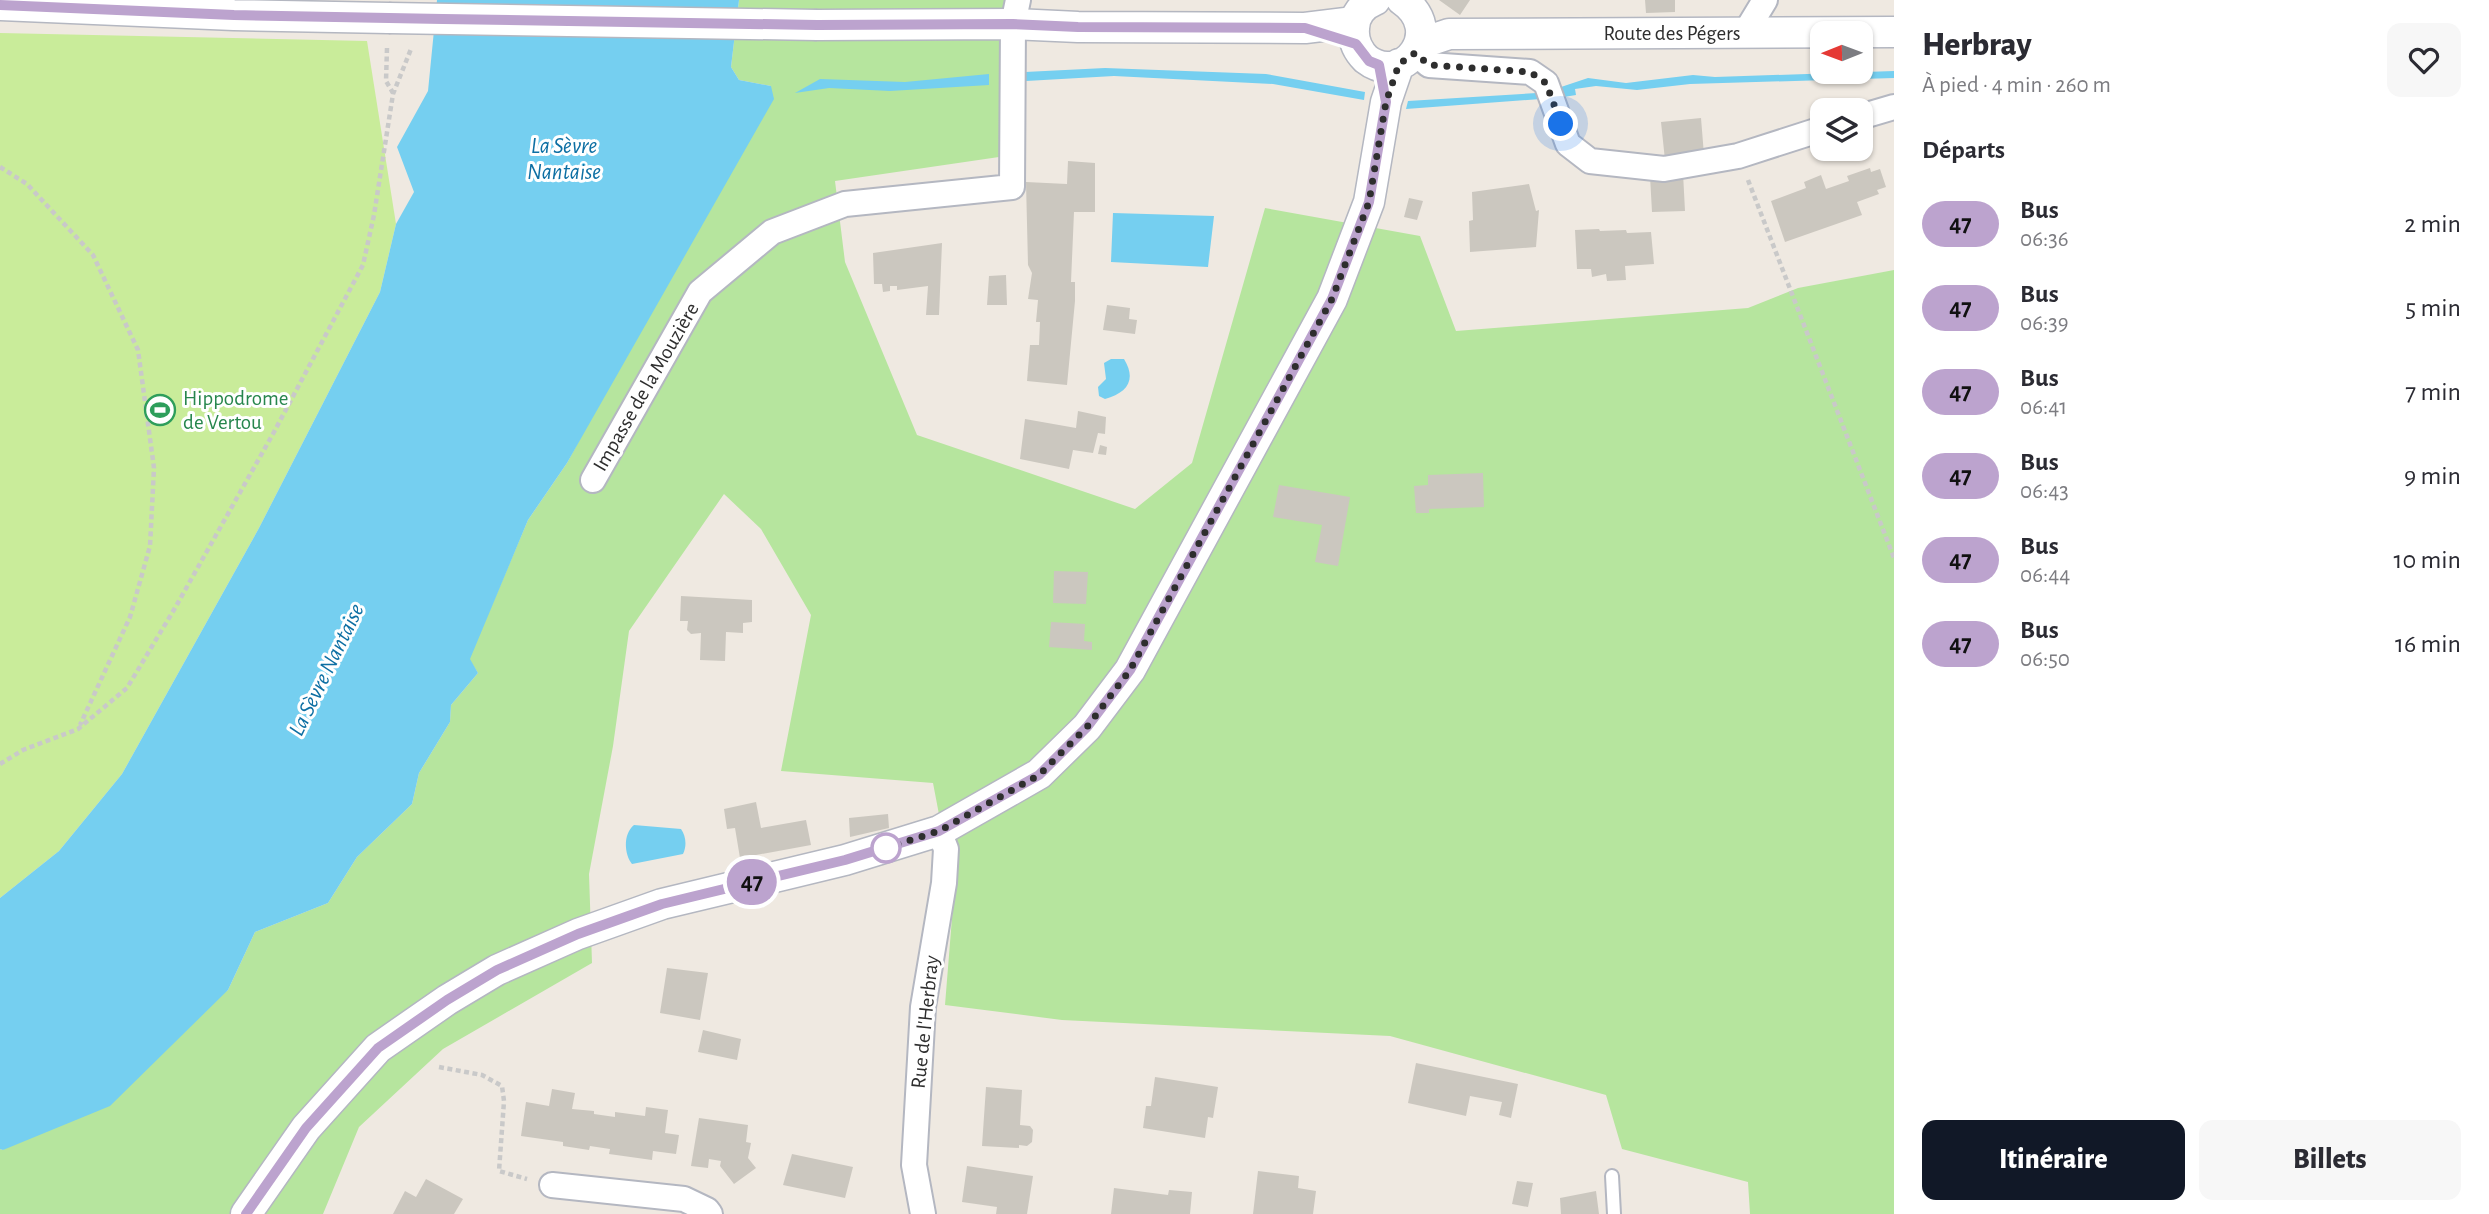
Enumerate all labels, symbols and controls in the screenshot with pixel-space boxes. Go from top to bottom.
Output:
north arrow [1810,21,1872,84]
map controls [1810,21,1873,161]
street label: Route des Pégers [1603,23,1741,44]
button: heart [2387,23,2461,97]
text: Herbray [1922,29,2032,62]
text: À pied · 4 min · 260 m [1922,74,2111,97]
button: layers [1810,98,1873,161]
your location [1543,106,1578,141]
water label: La Sèvre Nantaise [527,135,601,184]
text: Départs [1922,137,2005,163]
text: Bus [2020,197,2059,223]
text: 2 min [2404,211,2461,237]
text: 47 [1949,212,1972,236]
text: 06:36 [2020,228,2069,251]
text: Bus [2020,281,2059,307]
text: 5 min [2405,295,2461,321]
text: 47 [1949,296,1972,320]
street label: Impasse de la Mouzière [589,299,703,475]
text: 06:39 [2020,312,2069,335]
text: Bus [2020,365,2059,391]
text: 7 min [2405,379,2461,405]
text: 47 [1949,380,1972,404]
place label: Hippodrome de Vertou [183,388,288,433]
sports icon: Hippodrome de Vertou [143,393,177,427]
text: 06:41 [2020,396,2067,419]
text: Bus [2020,449,2059,475]
text: 9 min [2404,463,2461,489]
text: 47 [1949,464,1972,488]
text: 06:43 [2020,480,2069,503]
text: Bus [2020,533,2059,559]
text: 10 min [2394,547,2461,573]
text: 47 [1949,548,1972,572]
text: 06:44 [2020,564,2070,587]
water label: La Sèvre Nantaise [285,600,369,740]
text: Bus [2020,617,2059,643]
text: 16 min [2395,631,2461,657]
text: 47 [1949,632,1972,656]
text: 06:50 [2020,648,2070,671]
unlabelled marker [871,833,901,863]
line badge: 47 [720,859,784,905]
text: 47 [741,870,763,894]
street label: Rue de l'Herbray [908,954,942,1090]
button: Itinéraire [1922,1120,2185,1200]
button: Billets [2199,1120,2461,1200]

